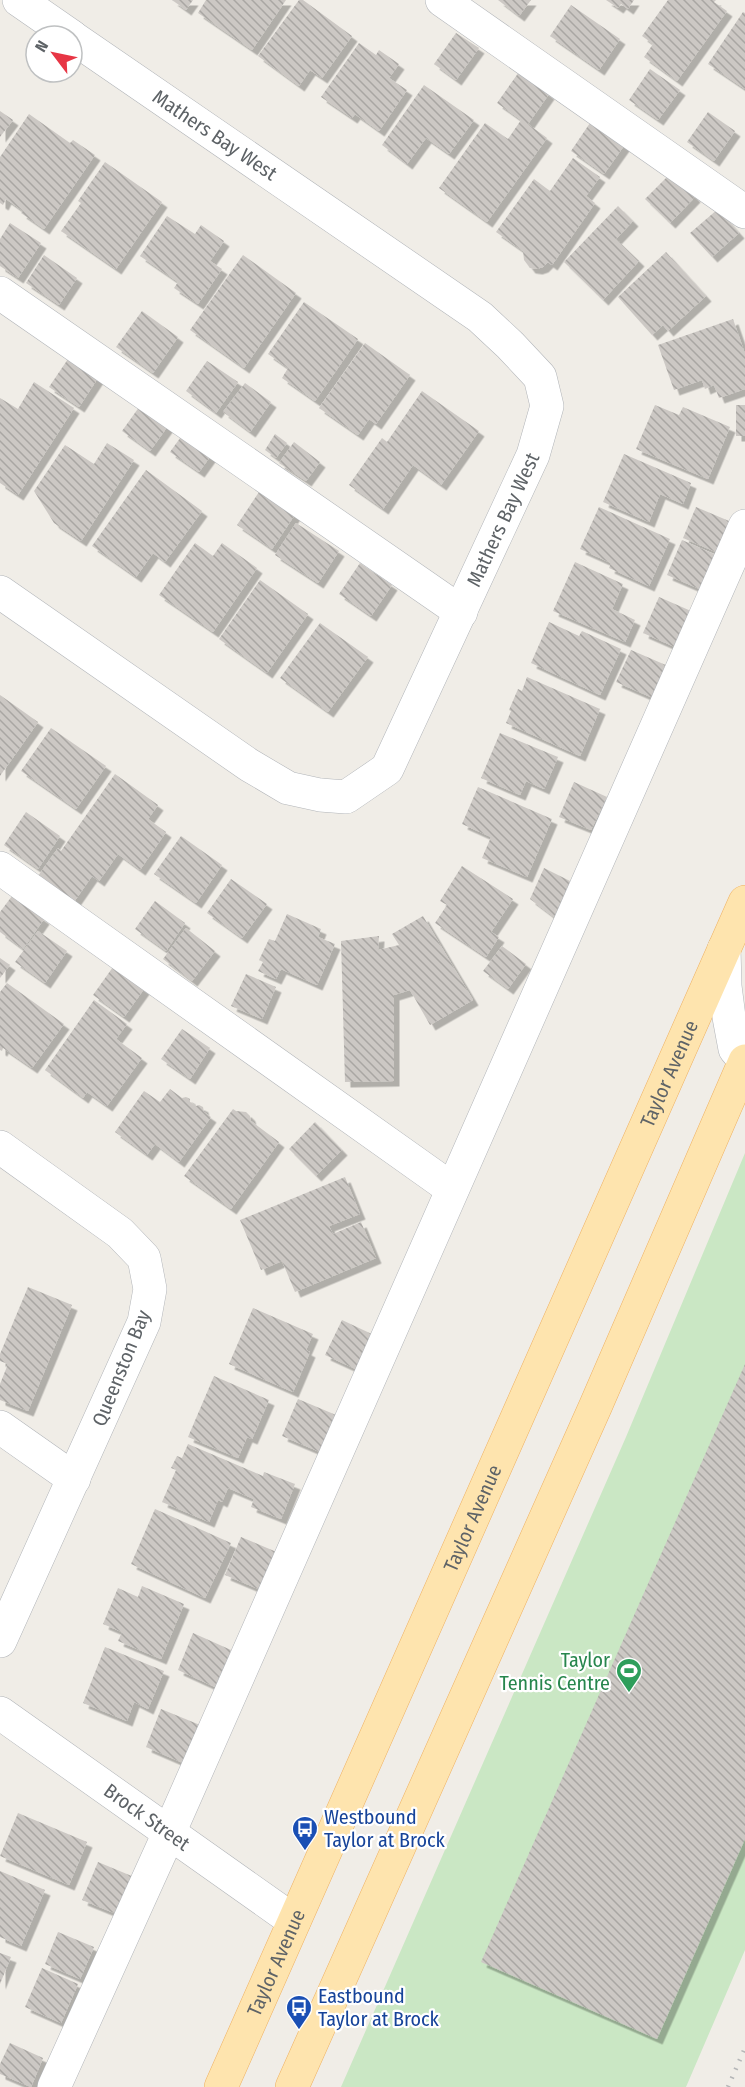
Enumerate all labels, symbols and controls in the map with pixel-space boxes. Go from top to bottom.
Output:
north arrow [24,24,84,84]
text: N [31,37,52,55]
street label: Mathers Bay West [148,85,282,186]
street label: Mathers Bay West [462,448,545,590]
street label: Taylor Avenue [635,1017,703,1131]
street label: Queenston Bay [87,1306,155,1430]
street label: Taylor Avenue [438,1461,507,1575]
place label: Taylor Tennis Centre [500,1648,610,1695]
sports icon: Taylor Tennis Centre [614,1656,644,1694]
street label: Brock Street [99,1778,195,1856]
place label: Westbound Taylor at Brock [324,1805,446,1852]
bus stop icon: Westbound Taylor at Brock [290,1814,320,1852]
street label: Taylor Avenue [242,1906,310,2020]
place label: Eastbound Taylor at Brock [318,1984,440,2031]
bus stop icon: Eastbound Taylor at Brock [284,1993,314,2031]

